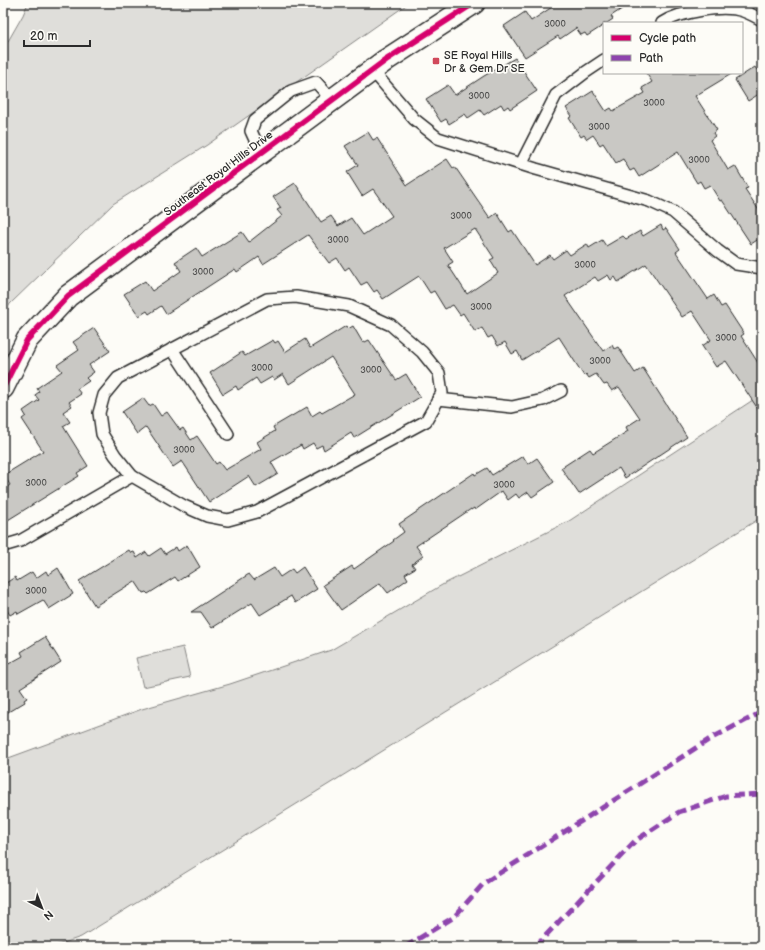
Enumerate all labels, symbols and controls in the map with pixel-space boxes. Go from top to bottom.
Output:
house number: 3000 [544,19,566,30]
scale bar [24,22,90,48]
legend [603,22,743,74]
text: 20 m [30,29,57,44]
text: Cycle path [639,31,696,46]
place label: SE Royal Hills Dr & Gem Dr SE [444,49,525,75]
text: Path [639,51,664,66]
marker: SE Royal Hills Dr & Gem Dr SE [431,56,441,66]
house number: 3000 [468,91,490,102]
house number: 3000 [643,98,665,109]
house number: 3000 [588,122,610,133]
street label: Southeast Royal Hills Drive [161,128,276,219]
house number: 3000 [688,155,710,166]
house number: 3000 [450,211,472,222]
house number: 3000 [327,235,349,246]
house number: 3000 [574,260,596,271]
house number: 3000 [192,267,214,278]
house number: 3000 [470,302,492,313]
house number: 3000 [715,333,737,344]
house number: 3000 [589,356,611,367]
house number: 3000 [251,363,273,374]
house number: 3000 [360,365,382,376]
house number: 3000 [173,445,195,456]
house number: 3000 [25,478,47,489]
house number: 3000 [493,480,515,491]
house number: 3000 [25,586,47,597]
north arrow [22,888,62,928]
text: N [41,907,56,923]

